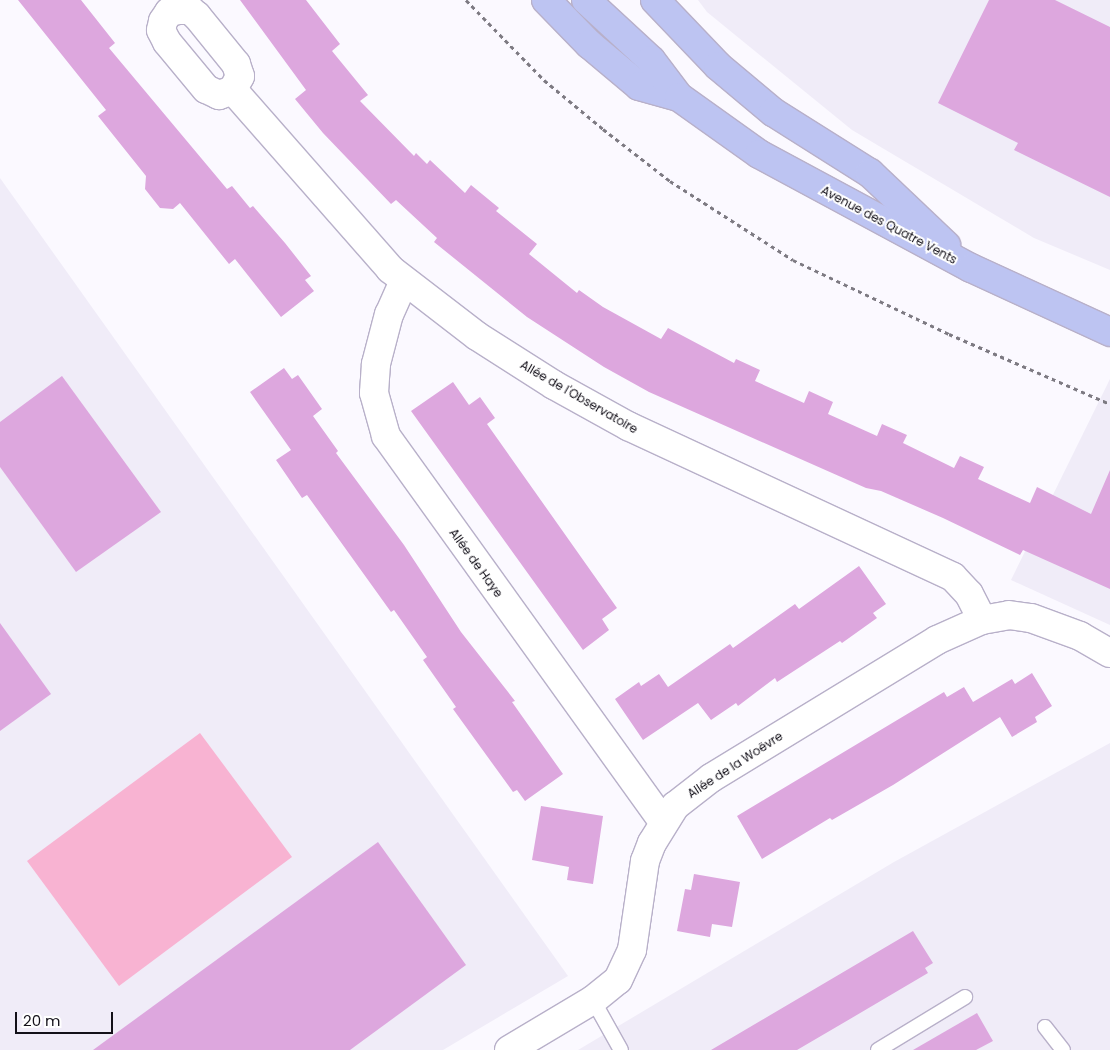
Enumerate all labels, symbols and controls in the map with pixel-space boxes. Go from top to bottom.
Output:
street label: Avenue des Quatre Vents [819,183,959,267]
street label: Allée de l'Observatoire [518,357,640,437]
street label: Allée de Haye [446,526,506,600]
street label: Allée de la Woëvre [685,729,785,801]
scale bar [18,1002,115,1034]
text: 20 m [23,1010,61,1031]

